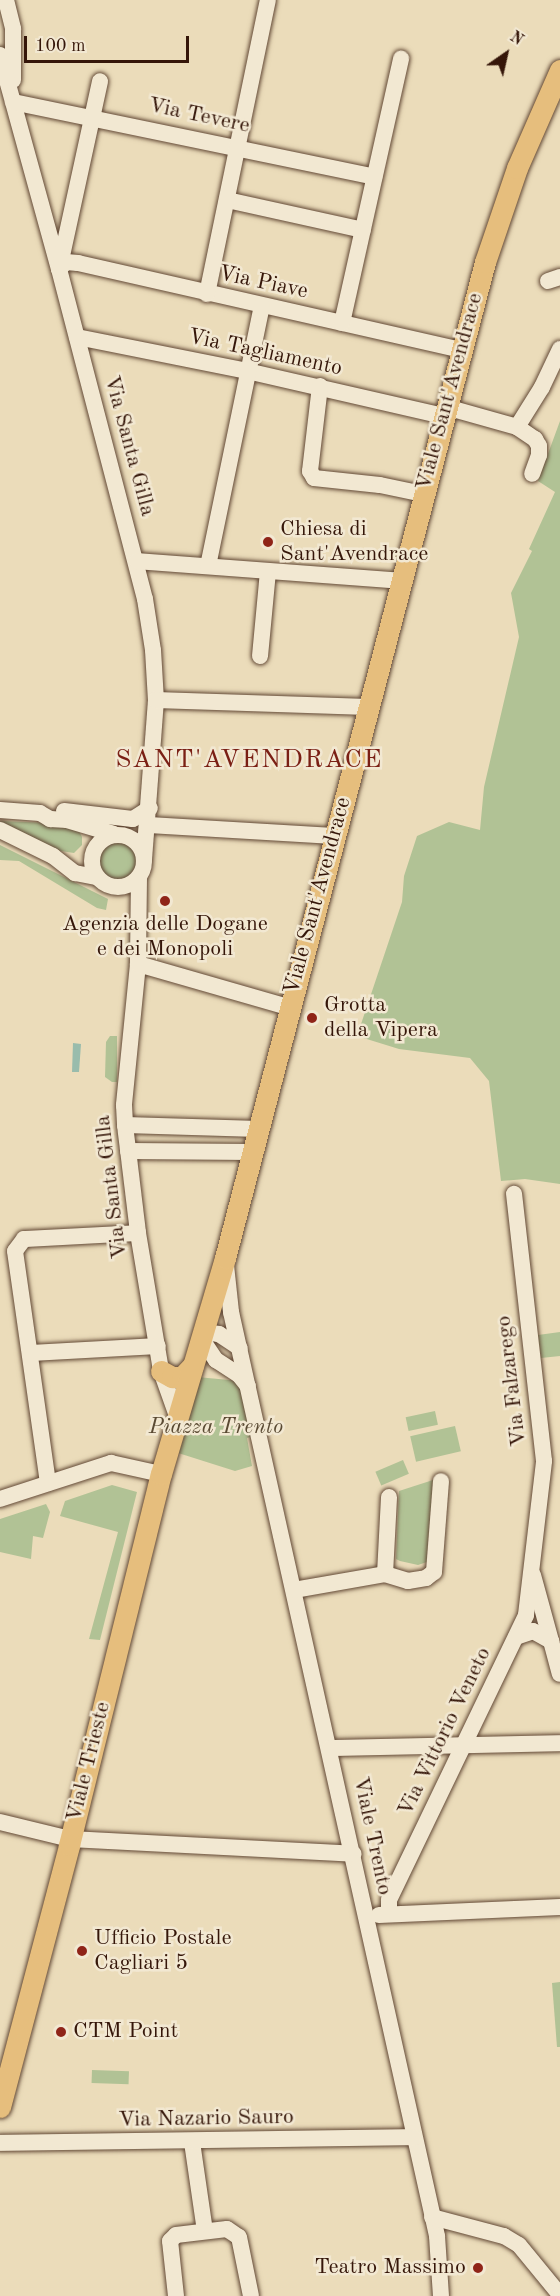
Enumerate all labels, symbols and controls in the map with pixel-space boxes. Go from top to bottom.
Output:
scale bar [27,24,192,62]
north arrow [476,24,536,84]
text: N [507,29,526,49]
text: 100 m [35,37,86,55]
street label: Via Tevere [146,92,252,140]
street label: Via Piave [216,261,310,305]
street label: Viale Sant'Avendrace [411,290,489,494]
street label: Via Tagliamento [185,324,345,382]
street label: Via Santa Gilla [98,373,160,519]
place label: Chiesa di Sant'Avendrace [280,516,428,568]
marker: Chiesa di Sant'Avendrace [261,535,275,549]
district label: SANT'AVENDRACE [115,745,383,777]
street label: Viale Sant'Avendrace [279,794,357,998]
marker: Agenzia delle Dogane e dei Monopoli [158,894,172,908]
place label: Agenzia delle Dogane e dei Monopoli [62,911,268,962]
place label: Grotta della Vipera [324,992,438,1044]
marker: Grotta della Vipera [305,1011,319,1025]
street label: Via Santa Gilla [90,1114,134,1260]
street label: Via Falzarego [491,1314,533,1448]
park label: Piazza Trento [149,1415,283,1441]
street label: Via Vittorio Veneto [393,1643,497,1821]
street label: Viale Trieste [61,1699,117,1825]
street label: Viale Trento [347,1774,397,1898]
place label: Ufficio Postale Cagliari 5 [94,1925,232,1976]
marker: Ufficio Postale Cagliari 5 [75,1944,89,1958]
place label: CTM Point [73,2019,178,2045]
marker: CTM Point [54,2025,68,2039]
street label: Via Nazario Sauro [118,2104,294,2134]
place label: Teatro Massimo [314,2255,466,2281]
marker: Teatro Massimo [471,2261,485,2275]

